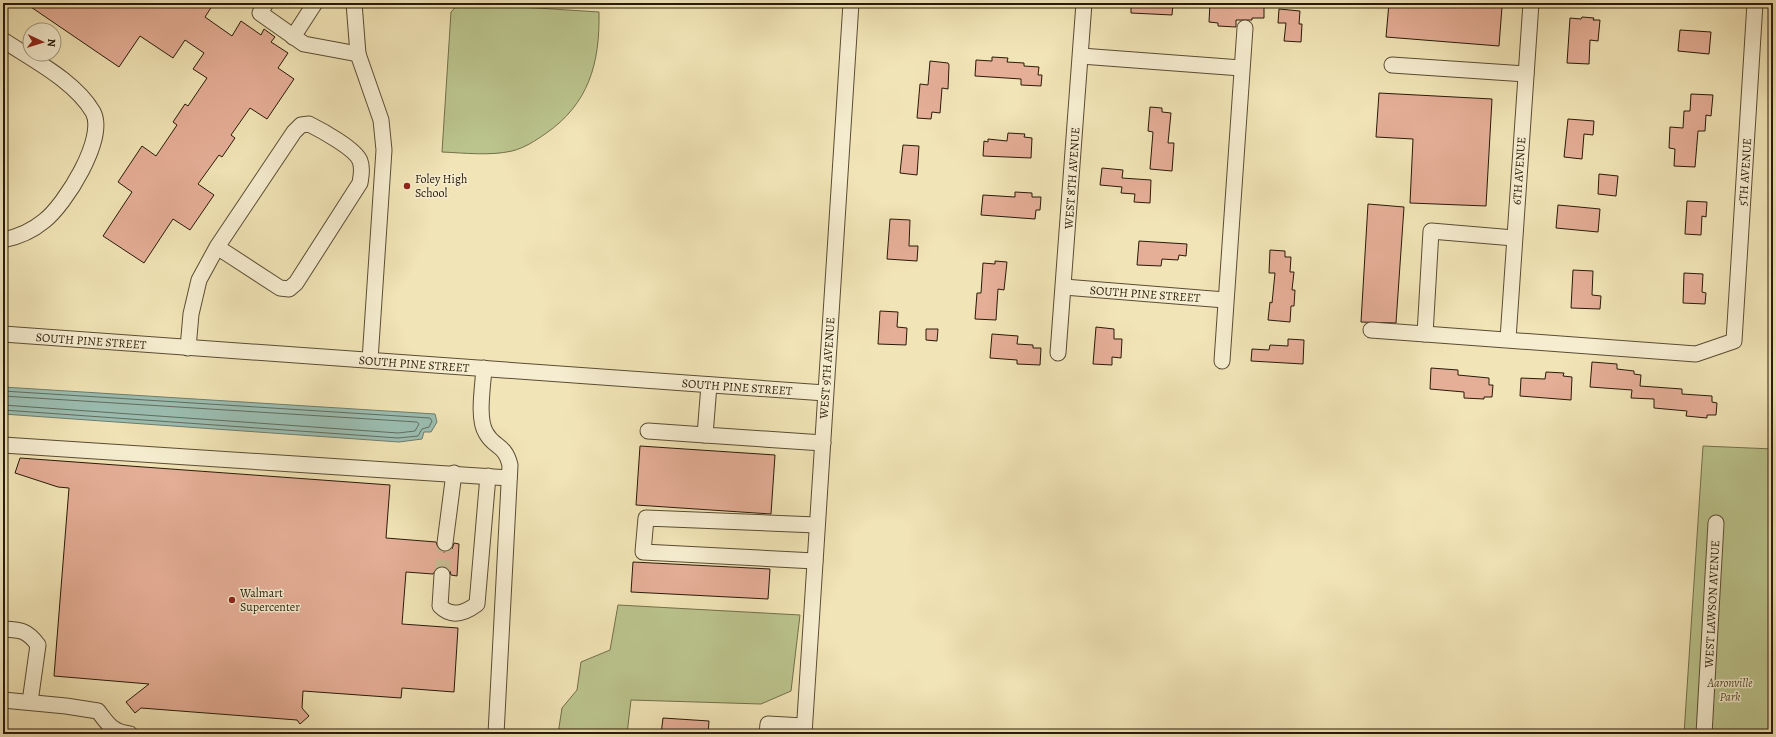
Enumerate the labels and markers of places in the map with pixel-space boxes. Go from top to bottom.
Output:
place label: Foley High School [415,171,468,201]
marker: Foley High School [402,181,412,191]
place label: Walmart Supercenter [239,585,300,615]
marker: Walmart Supercenter [227,595,237,605]

